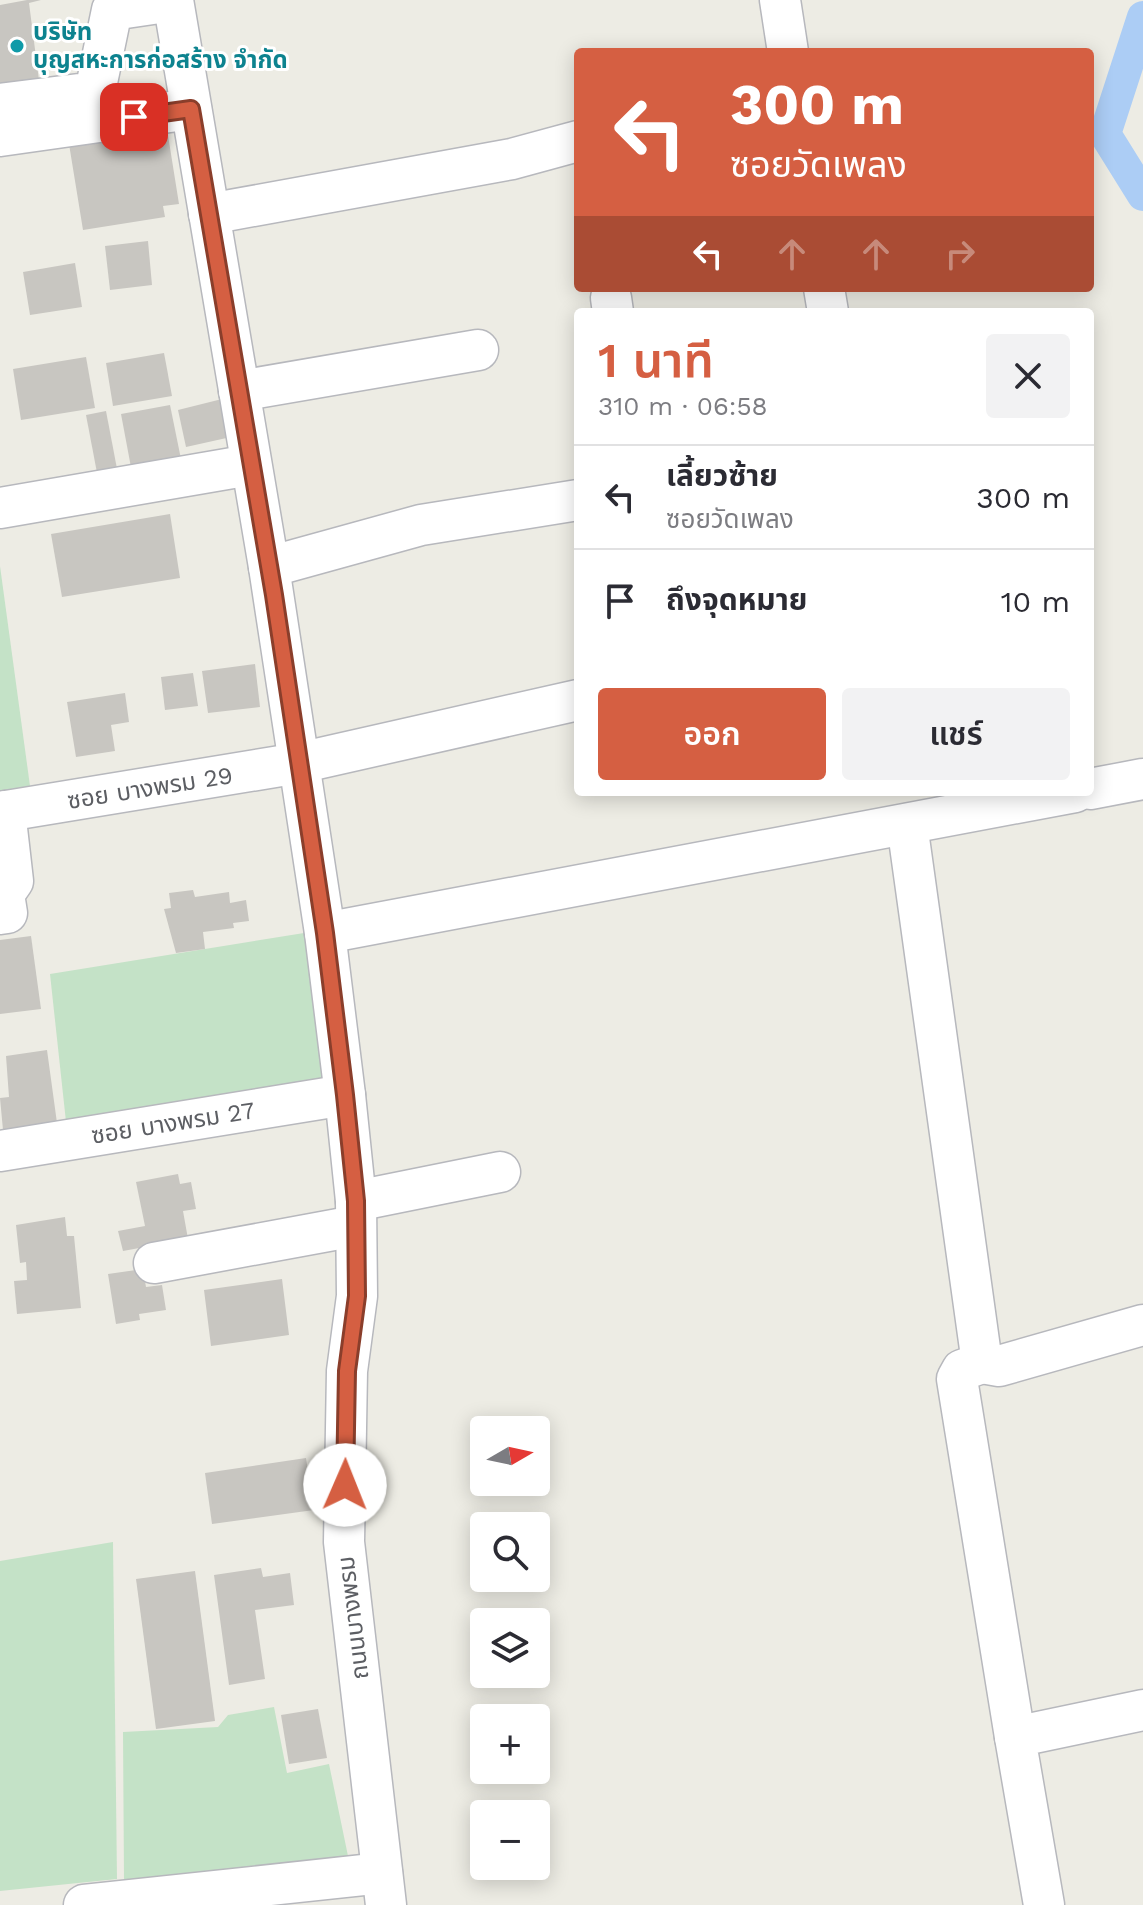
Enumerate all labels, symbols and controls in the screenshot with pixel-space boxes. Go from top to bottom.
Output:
place label: บริษัท บุญสหะการก่อสร้าง จำกัด [33,18,288,75]
marker: บริษัท บุญสหะการก่อสร้าง จำกัด [8,37,26,55]
text: 300 m [730,72,904,138]
icon: left [598,80,702,184]
pin [100,83,168,151]
icon: arrive [112,95,156,139]
text: ซอยวัดเพลง [730,144,907,186]
icon: left [686,232,730,276]
icon: ahead [770,232,814,276]
icon: ahead [854,232,898,276]
icon: right [938,232,982,276]
text: 1 นาที [598,332,714,389]
button: close [986,334,1070,418]
text: 310 m · 06:58 [598,391,768,421]
text: เลี้ยวซ้าย [666,458,778,493]
icon: left [598,475,642,519]
text: 300 m [976,480,1070,515]
text: ซอยวัดเพลง [666,504,794,534]
icon: arrive [598,579,642,623]
text: ถึงจุดหมาย [666,582,807,617]
text: 10 m [1001,584,1070,619]
button: ออก [598,688,826,780]
button: แชร์ [842,688,1070,780]
street label: ซอย บางพรม 29 [65,761,235,815]
street label: ซอย บางพรม 27 [89,1096,257,1150]
north arrow [470,1416,550,1496]
map controls [470,1416,550,1880]
position arrow [303,1443,387,1527]
button: search [470,1512,550,1592]
street label: ถนนบางพรม [332,1555,374,1681]
button: layers [470,1608,550,1688]
button: + [470,1704,550,1784]
button: − [470,1800,550,1880]

